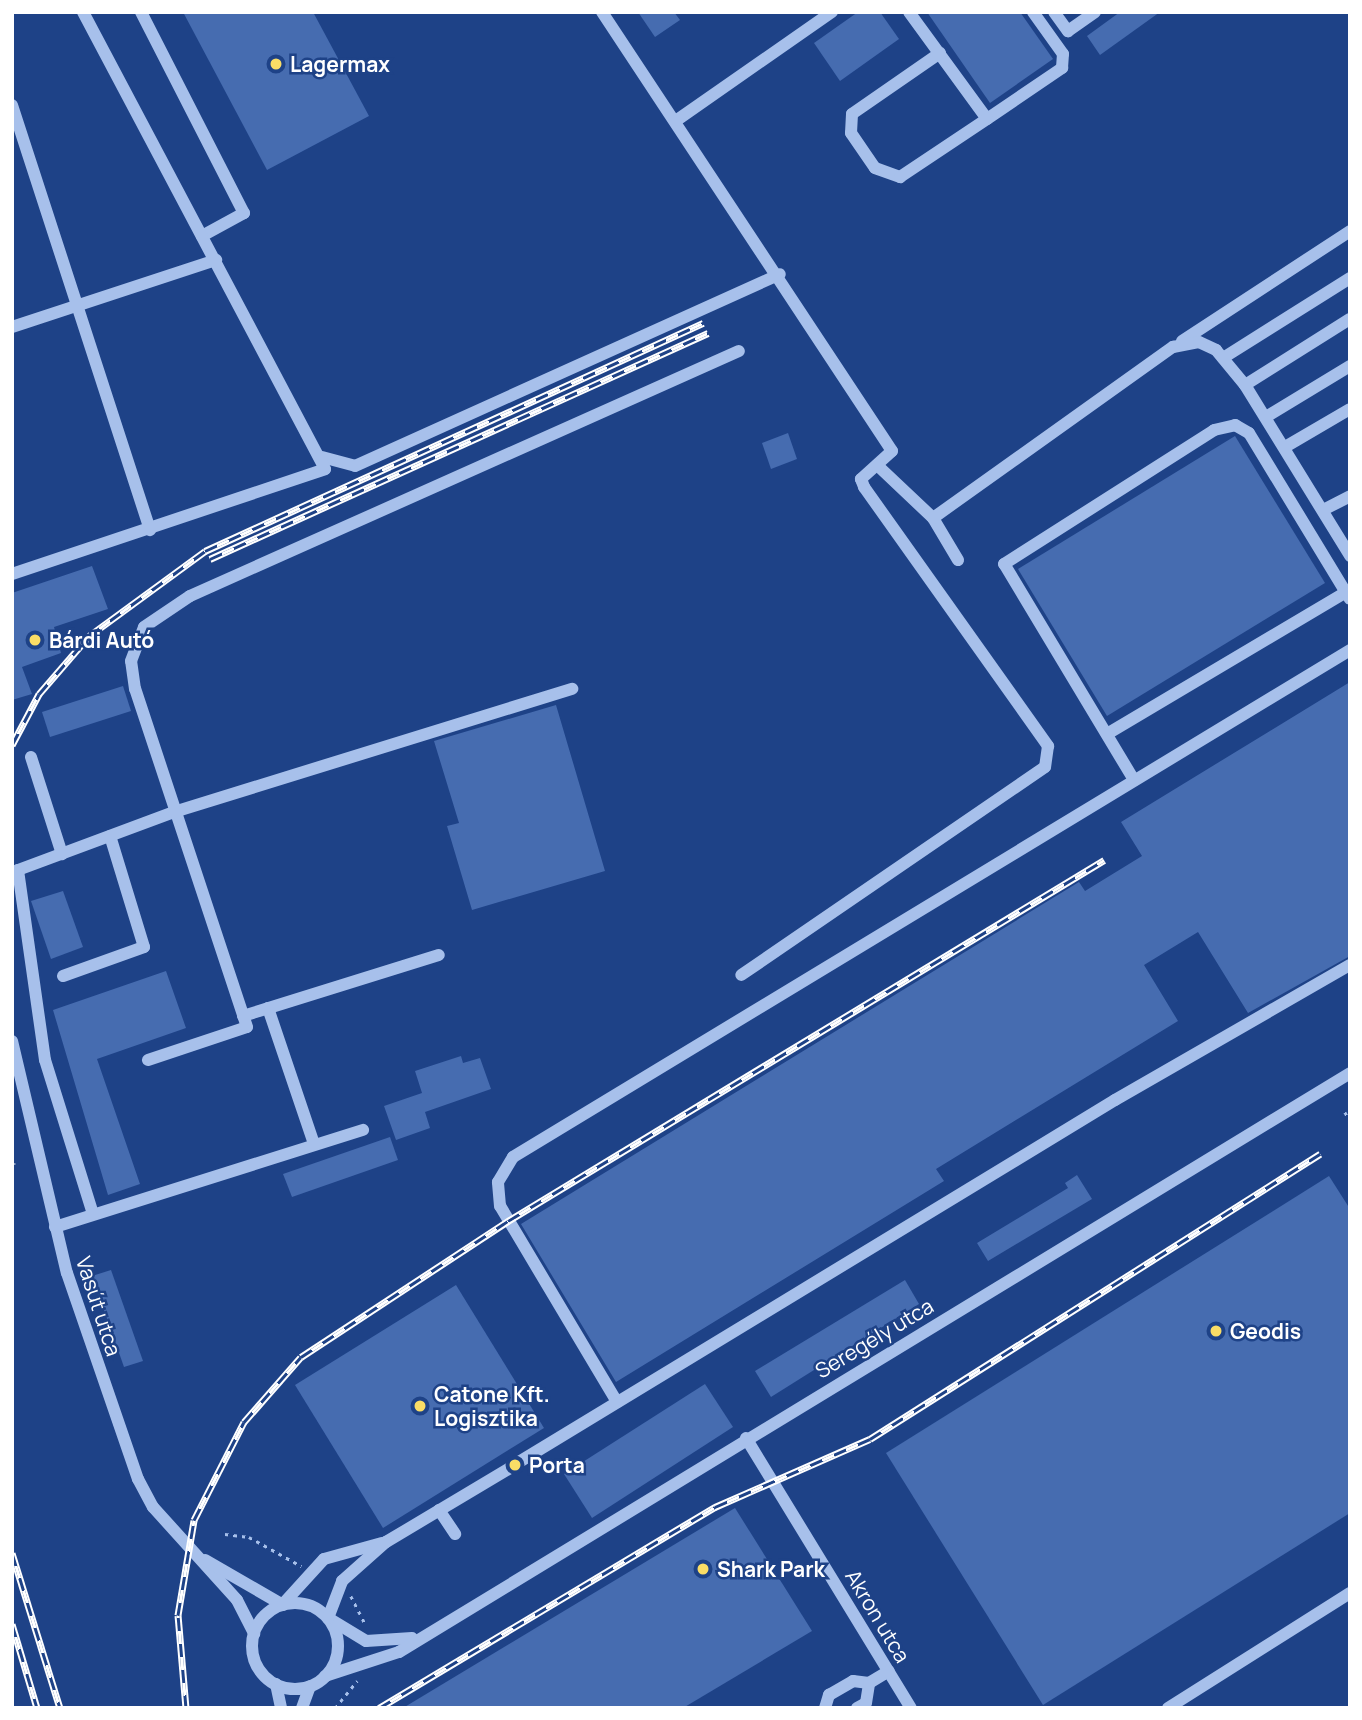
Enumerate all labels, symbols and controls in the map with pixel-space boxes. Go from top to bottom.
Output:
place label: Lagermax [290,51,390,77]
marker: Lagermax [268,56,284,72]
place label: Bárdi Autó [49,627,154,653]
marker: Bárdi Autó [27,632,43,648]
street label: Vasút utca [71,1253,127,1359]
street label: Seregély utca [810,1293,938,1383]
place label: Geodis [1230,1318,1301,1344]
marker: Geodis [1208,1323,1224,1339]
place label: Catone Kft. Logisztika [434,1381,550,1431]
marker: Catone Kft. Logisztika [412,1398,428,1414]
place label: Porta [529,1452,585,1478]
marker: Porta [507,1457,523,1473]
place label: Shark Park [717,1556,825,1582]
marker: Shark Park [695,1561,711,1577]
street label: Akron utca [840,1565,916,1667]

